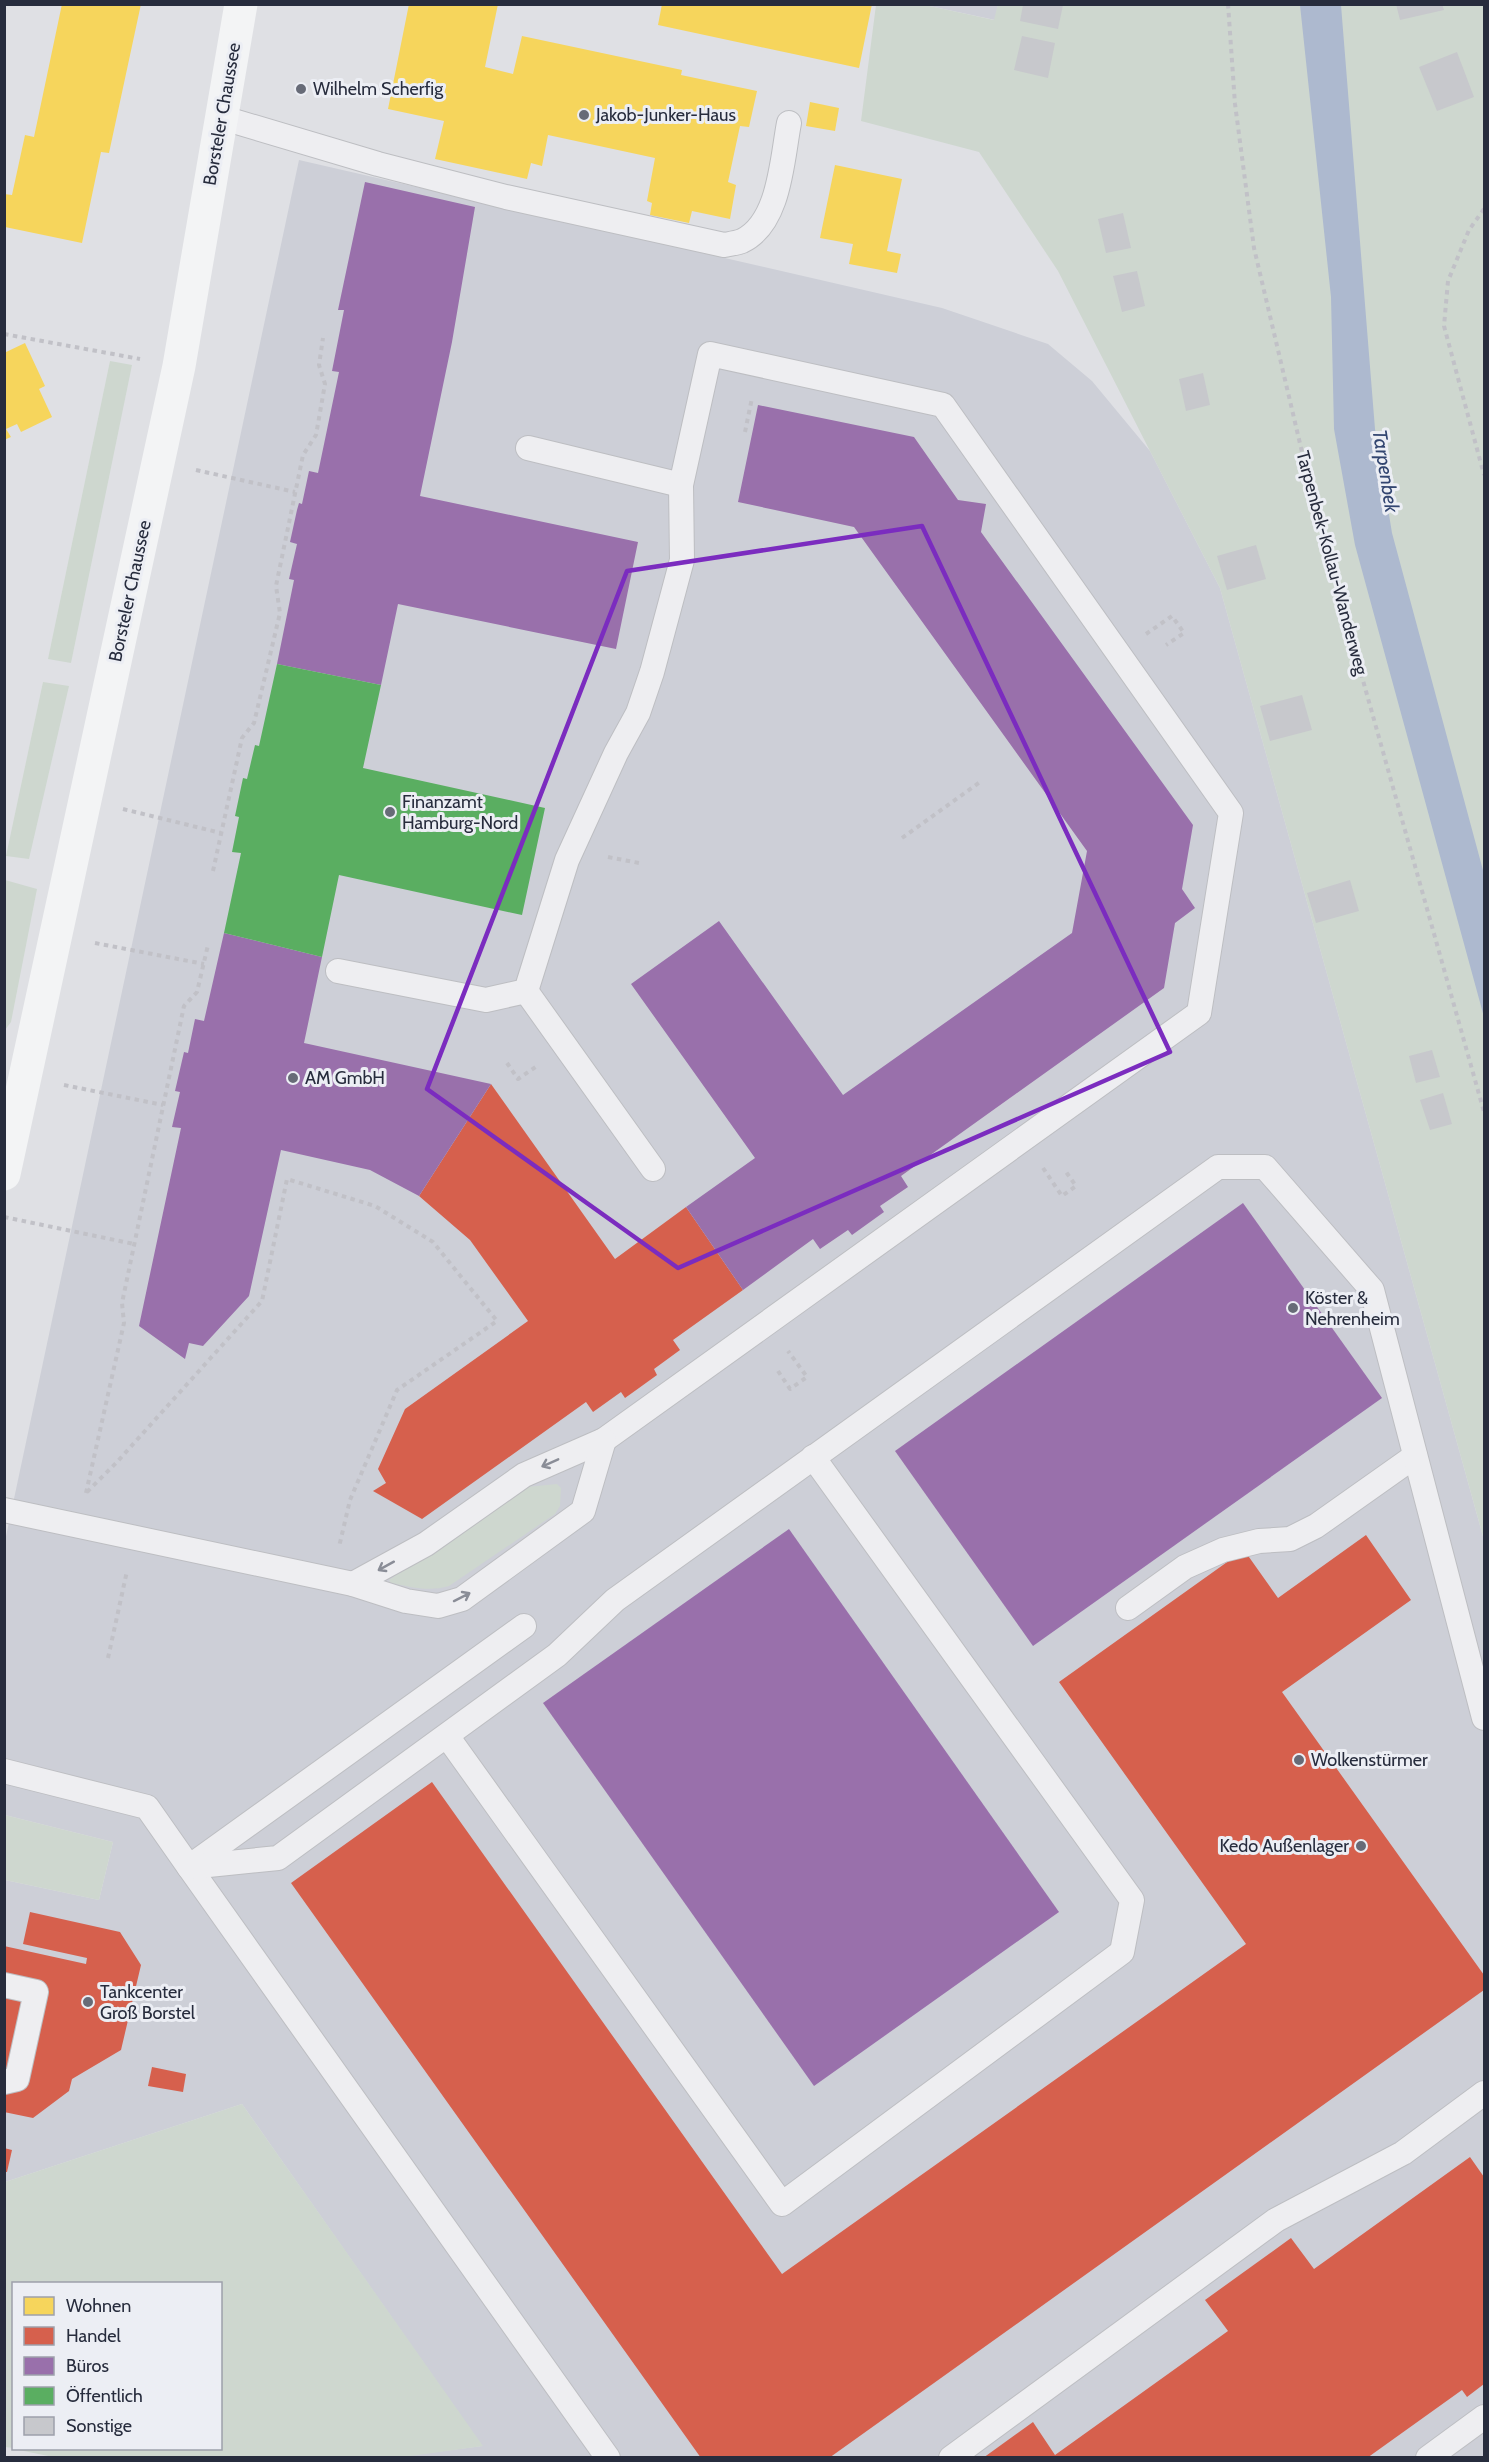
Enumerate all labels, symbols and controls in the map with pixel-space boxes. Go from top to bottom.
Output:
street label: Borsteler Chaussee [199,41,245,187]
place label: Wilhelm Scherfig [313,78,444,100]
marker: Wilhelm Scherfig [294,82,308,96]
place label: Jakob-Junker-Haus [595,104,736,126]
marker: Jakob-Junker-Haus [577,108,591,122]
water label: Tarpenbek [1368,428,1405,516]
street label: Tarpenbek-Kollau-Wanderweg [1291,448,1373,679]
street label: Borsteler Chaussee [104,518,156,664]
place label: Finanzamt Hamburg-Nord [402,791,518,834]
marker: Finanzamt Hamburg-Nord [383,805,397,819]
place label: AM GmbH [305,1067,385,1089]
marker: AM GmbH [286,1071,300,1085]
place label: Köster & Nehrenheim [1305,1287,1400,1330]
marker: Köster & Nehrenheim [1286,1301,1300,1315]
one-way arrow [542,1458,560,1469]
one-way arrow [377,1561,395,1572]
one-way arrow [453,1591,471,1603]
place label: Wolkenstürmer [1311,1749,1428,1771]
marker: Wolkenstürmer [1292,1753,1306,1767]
place label: Kedo Außenlager [1220,1835,1349,1857]
marker: Kedo Außenlager [1354,1839,1368,1853]
place label: Tankcenter Groß Borstel [100,1981,196,2024]
marker: Tankcenter Groß Borstel [81,1995,95,2009]
legend [12,2282,222,2450]
text: Wohnen [66,2295,131,2317]
text: Handel [66,2325,121,2347]
text: Büros [66,2355,109,2377]
text: Öffentlich [66,2385,143,2407]
text: Sonstige [66,2415,132,2437]

